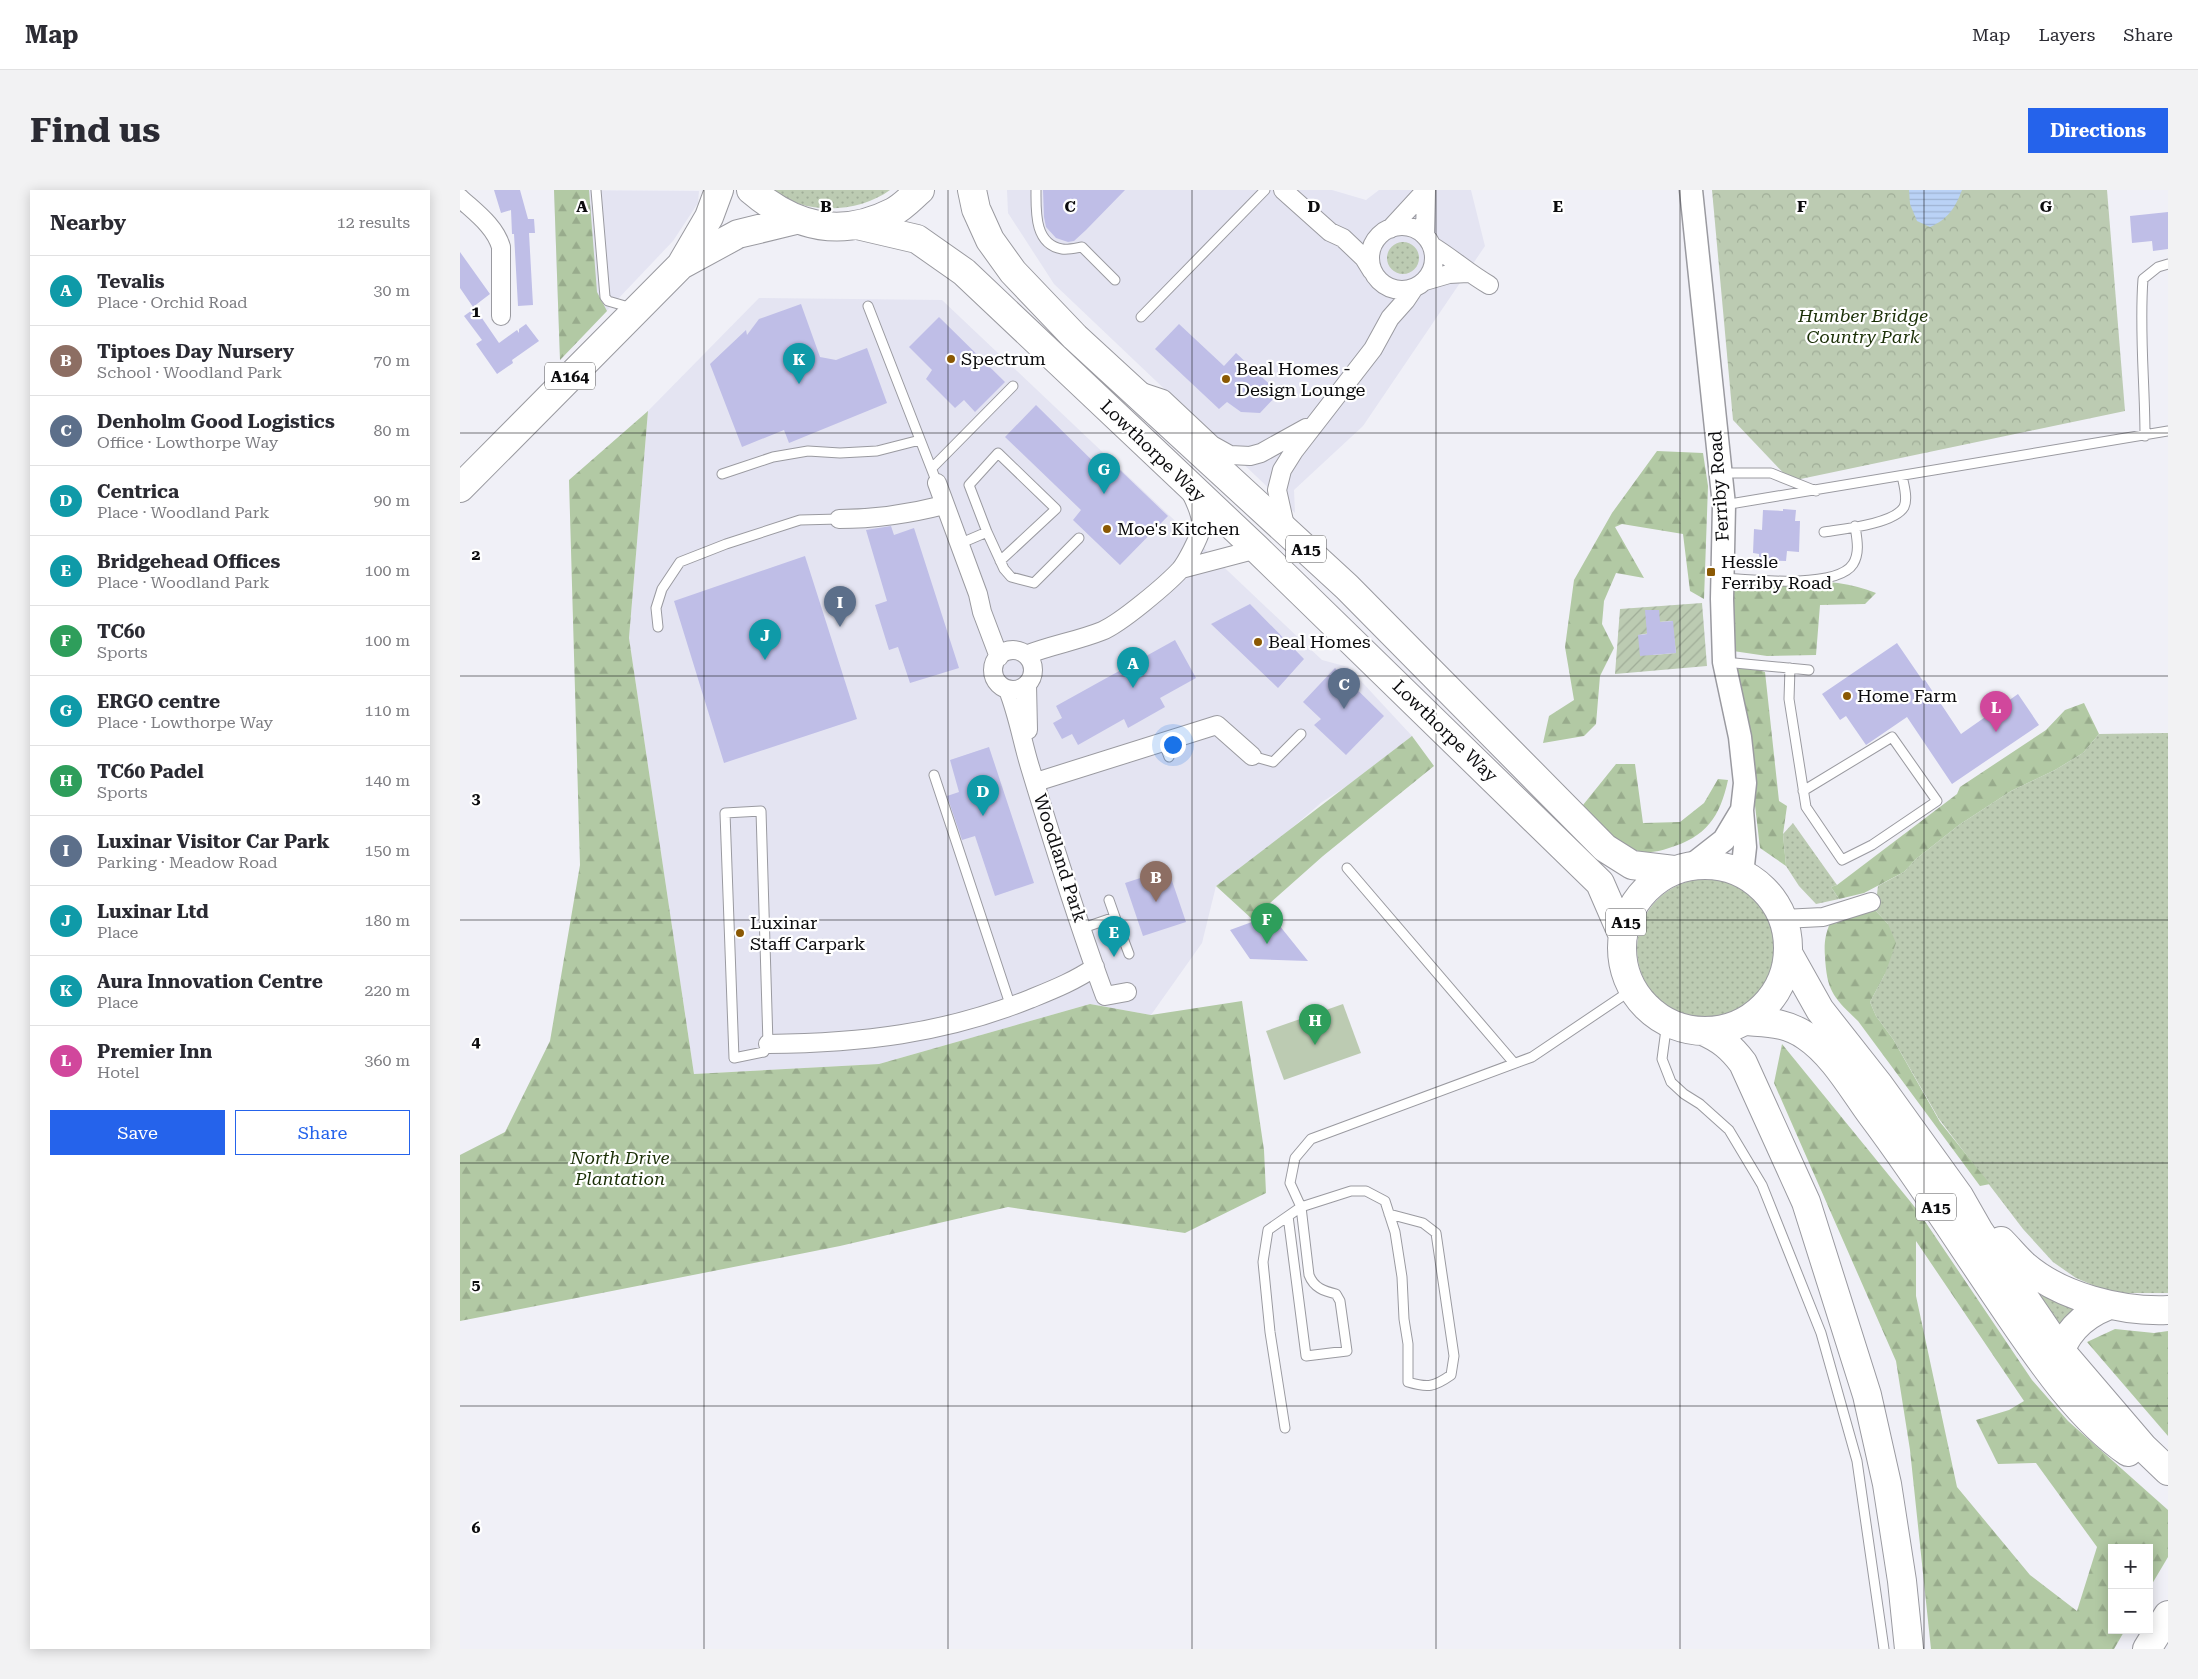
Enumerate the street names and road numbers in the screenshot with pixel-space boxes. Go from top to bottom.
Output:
road number: A164 [545,362,595,390]
street label: Lowthorpe Way [1096,395,1210,506]
street label: Ferriby Road [1704,429,1733,542]
road number: A15 [1286,536,1326,562]
street label: Lowthorpe Way [1388,675,1502,786]
street label: Woodland Park [1030,791,1091,925]
road number: A15 [1606,909,1646,936]
road number: A15 [1916,1194,1956,1220]

